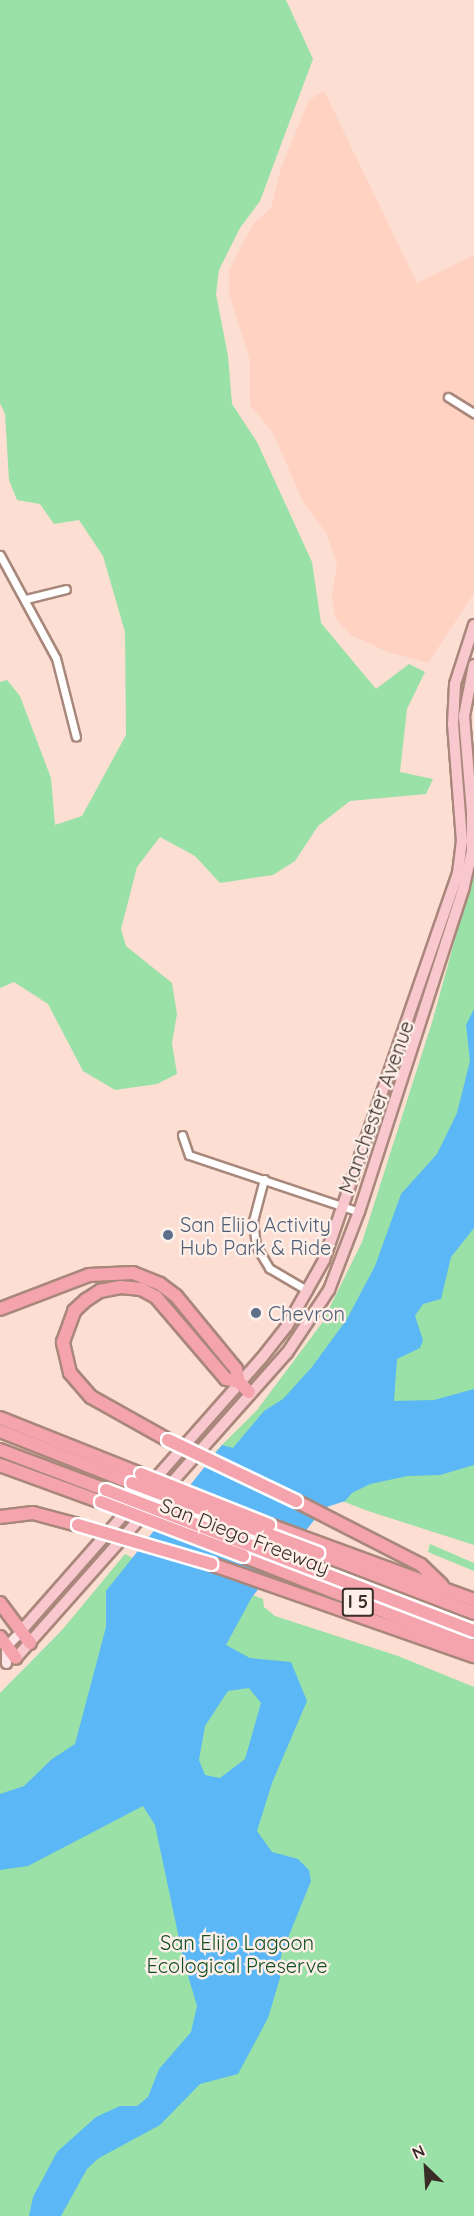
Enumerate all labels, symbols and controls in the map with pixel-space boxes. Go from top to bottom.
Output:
street label: Manchester Avenue [334,1017,418,1197]
place label: San Elijo Activity Hub Park & Ride [180,1212,331,1259]
marker: San Elijo Activity Hub Park & Ride [161,1228,175,1242]
place label: Chevron [268,1301,345,1325]
marker: Chevron [249,1306,263,1320]
street label: San Diego Freeway [157,1493,333,1579]
road number: I 5 [342,1587,374,1617]
park label: San Elijo Lagoon Ecological Preserve [146,1931,328,1978]
north arrow [396,2138,456,2198]
text: N [409,2140,428,2163]

